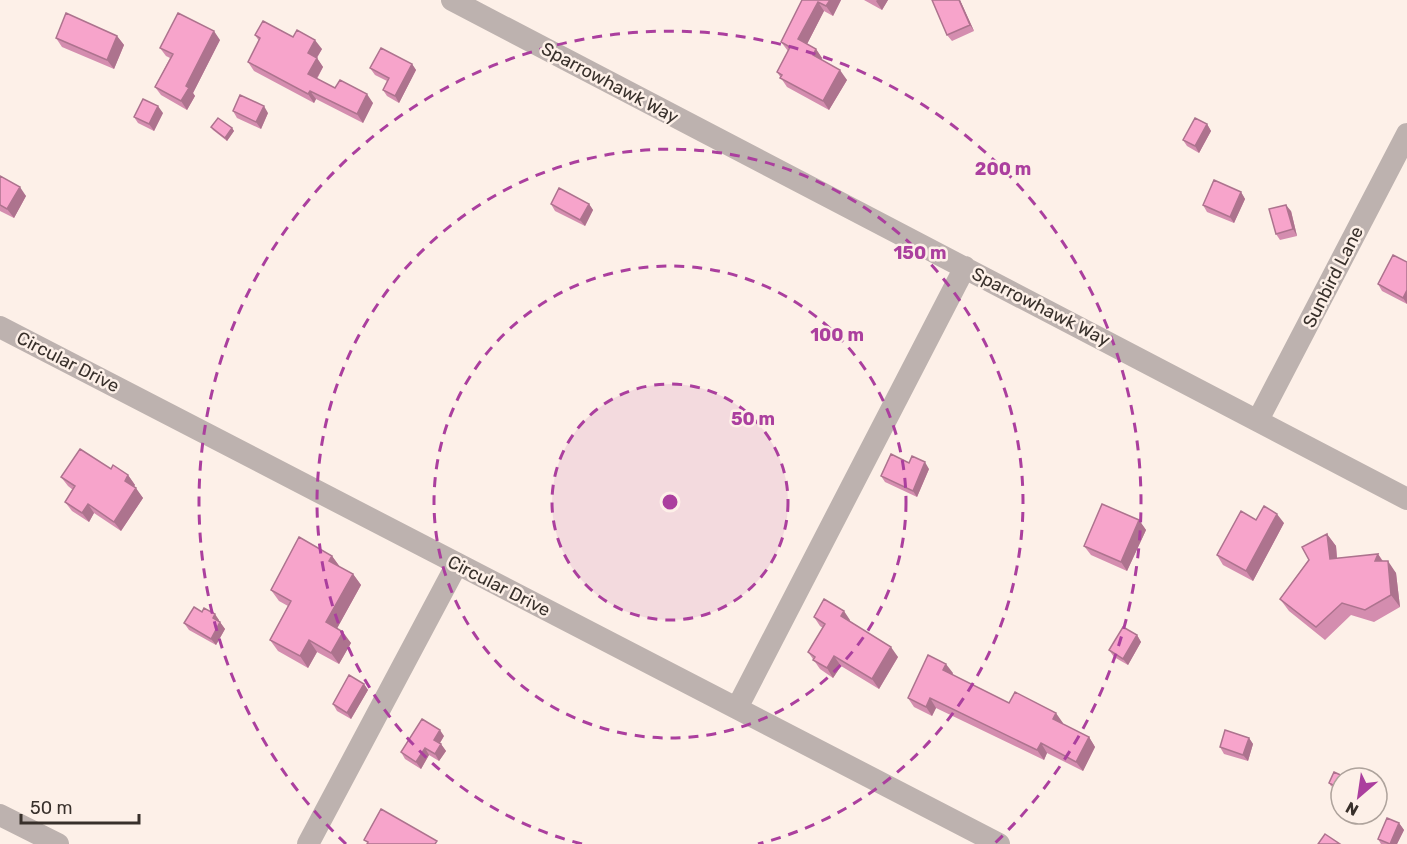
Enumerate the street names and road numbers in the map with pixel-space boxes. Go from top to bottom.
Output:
street label: Sparrowhawk Way [538,38,682,128]
street label: Sunbird Lane [1298,223,1368,331]
street label: Sparrowhawk Way [968,263,1114,351]
street label: Circular Drive [13,327,123,397]
street label: Circular Drive [444,551,554,621]

